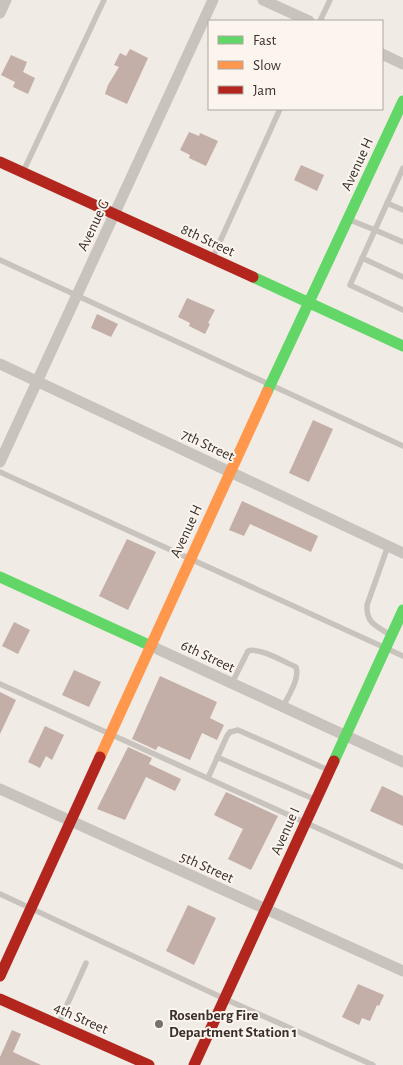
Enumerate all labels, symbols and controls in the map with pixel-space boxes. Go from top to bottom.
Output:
legend [208,20,383,110]
text: Fast [253,33,277,48]
text: Slow [253,58,281,73]
text: Jam [253,83,276,98]
street label: Avenue H [339,135,376,193]
street label: Avenue G [75,197,112,253]
street label: 8th Street [179,222,237,259]
street label: 7th Street [179,427,237,464]
street label: Avenue H [168,502,205,560]
street label: 6th Street [179,638,237,675]
street label: Avenue I [268,805,303,857]
street label: 5th Street [178,849,236,886]
street label: 4th Street [51,1000,110,1037]
place label: Rosenberg Fire Department Station 1 [169,1008,297,1040]
marker: Rosenberg Fire Department Station 1 [153,1018,165,1030]

